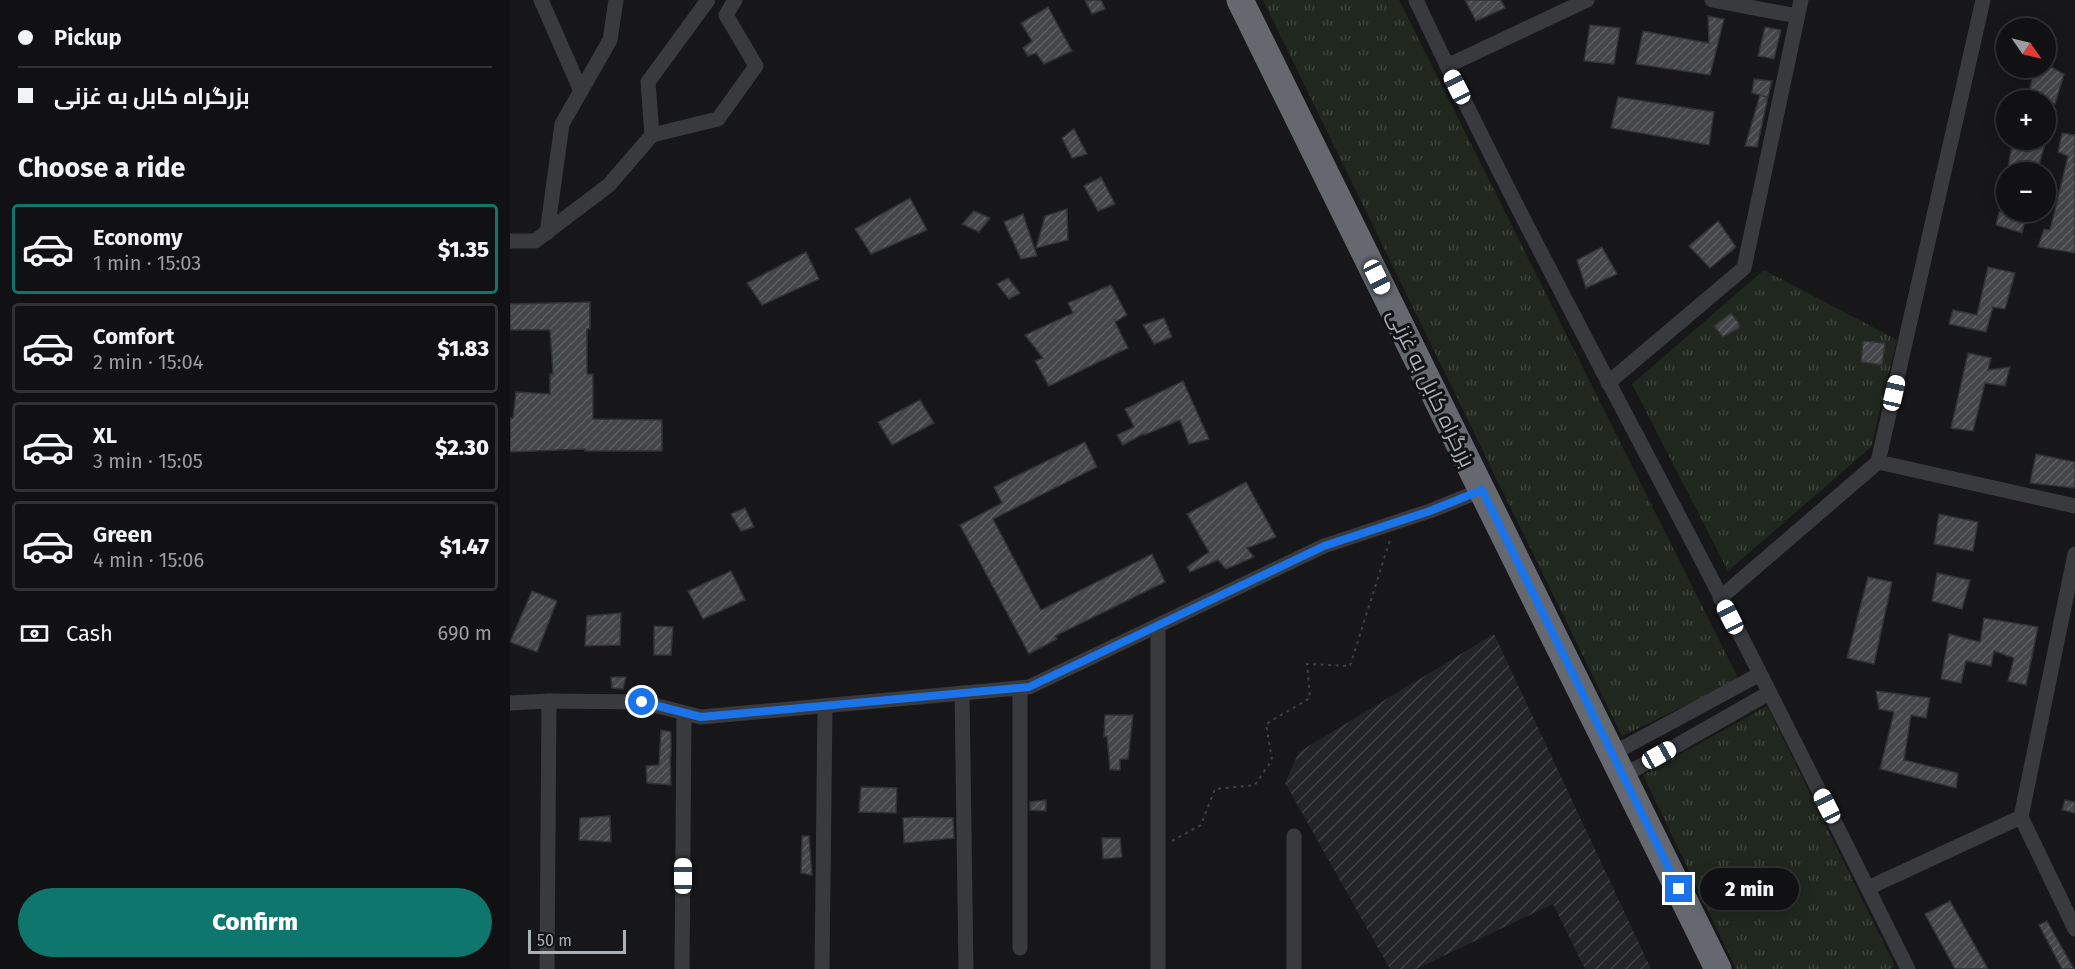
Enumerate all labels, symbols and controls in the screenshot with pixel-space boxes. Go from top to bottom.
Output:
north arrow [1996,18,2056,78]
map controls [1996,18,2056,222]
text: Pickup [54,24,122,51]
car [1441,67,1473,107]
text: بزرگراه کابل به غزنی [54,83,250,110]
button: + [1996,90,2056,150]
text: Choose a ride [18,152,185,184]
button: − [1996,162,2056,222]
icon: car [21,222,75,276]
text: Economy [93,224,182,251]
text: $1.35 [438,236,489,263]
text: 1 min · 15:03 [93,251,201,275]
car [1361,257,1393,297]
street label: بزرگراه کابل به غزنی [1381,305,1481,471]
icon: car [21,321,75,375]
text: Comfort [93,323,174,350]
text: $1.83 [437,335,489,362]
text: 2 min · 15:04 [93,350,203,374]
car [1881,373,1907,413]
icon: car [21,420,75,474]
text: XL [93,422,117,449]
text: $2.30 [435,434,489,461]
text: 3 min · 15:05 [93,449,203,473]
icon: car [21,519,75,573]
text: Green [93,521,152,548]
text: $1.47 [440,533,489,560]
text: 4 min · 15:06 [93,548,204,572]
car [1714,597,1746,637]
icon: cash [18,617,51,650]
text: Cash [66,620,113,647]
text: 690 m [438,621,492,645]
route start [628,688,655,715]
car [1639,738,1679,772]
car [1811,786,1843,826]
car [674,858,692,894]
callout: 2 min [1700,868,1799,910]
route end [1665,875,1692,902]
text: 2 min [1725,877,1774,901]
button: Confirm [18,888,492,957]
scale bar [528,927,626,954]
text: 50 m [537,931,572,950]

